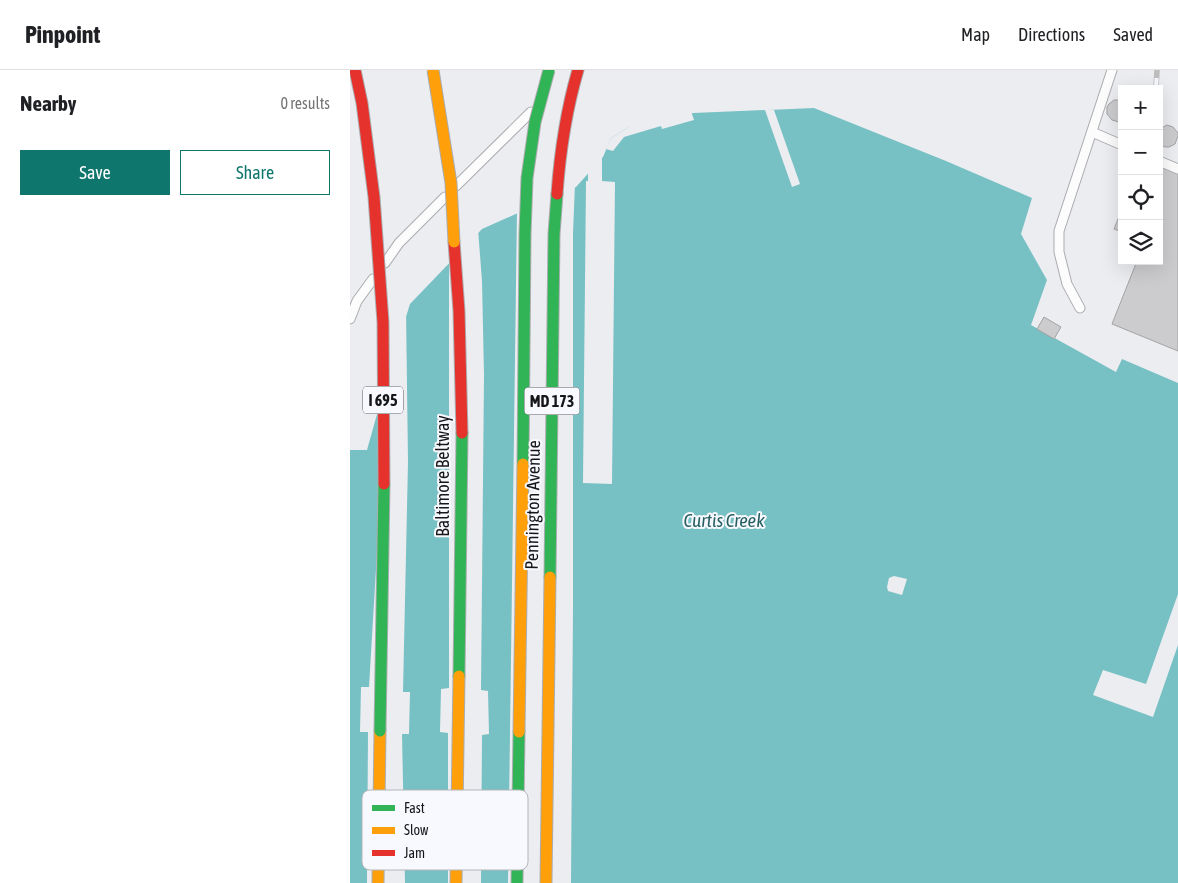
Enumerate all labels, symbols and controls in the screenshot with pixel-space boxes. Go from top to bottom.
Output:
text: Pinpoint [25,21,100,48]
text: Map [961,24,990,45]
text: Directions [1018,24,1085,45]
text: Saved [1113,24,1153,45]
map controls [1118,85,1163,265]
button: + [1118,85,1163,130]
text: Nearby [20,91,76,115]
text: 0 results [280,94,330,112]
button: − [1118,130,1163,175]
button: Save [20,150,170,195]
button: Share [180,150,330,195]
button: locate [1118,175,1163,220]
button: layers [1118,220,1163,265]
road number: I 695 [363,386,403,414]
road number: MD 173 [524,388,580,414]
street label: Baltimore Beltway [432,415,453,537]
street label: Pennington Avenue [521,440,544,570]
water label: Curtis Creek [683,509,765,531]
legend [362,790,528,870]
text: Fast [404,800,425,816]
text: Slow [404,822,429,838]
text: Jam [404,845,425,861]

